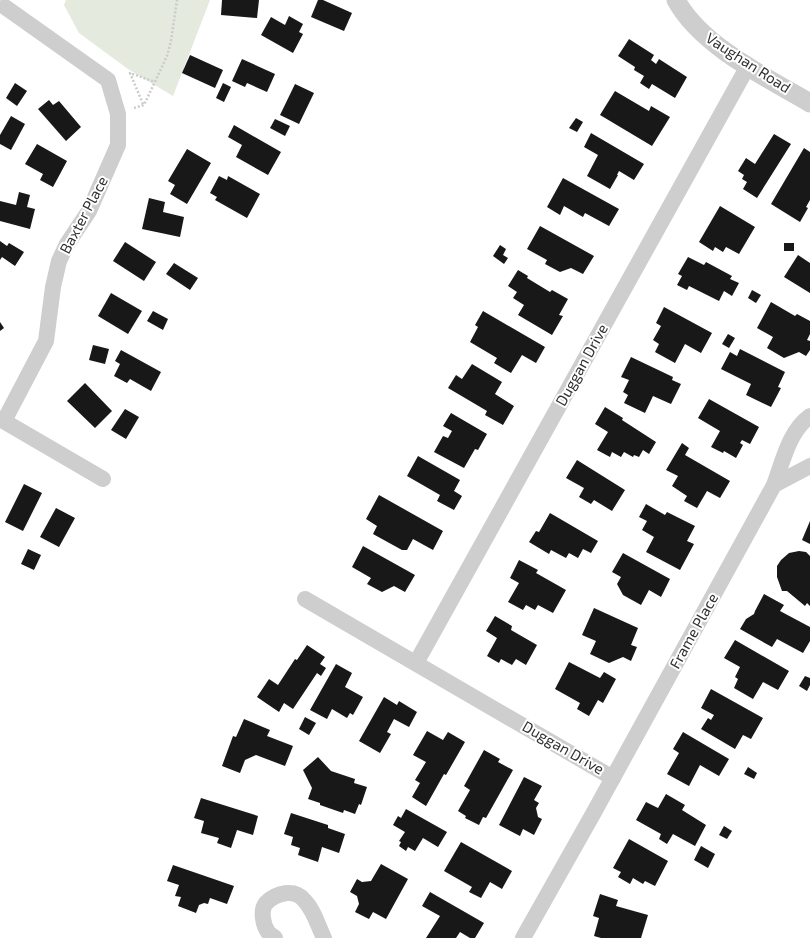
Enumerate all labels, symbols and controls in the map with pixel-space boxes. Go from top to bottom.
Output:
street label: Vaughan Road [703,28,794,96]
street label: Baxter Place [55,173,111,256]
street label: Duggan Drive [551,320,611,409]
street label: Frame Place [665,590,721,671]
street label: Duggan Drive [520,717,607,778]

